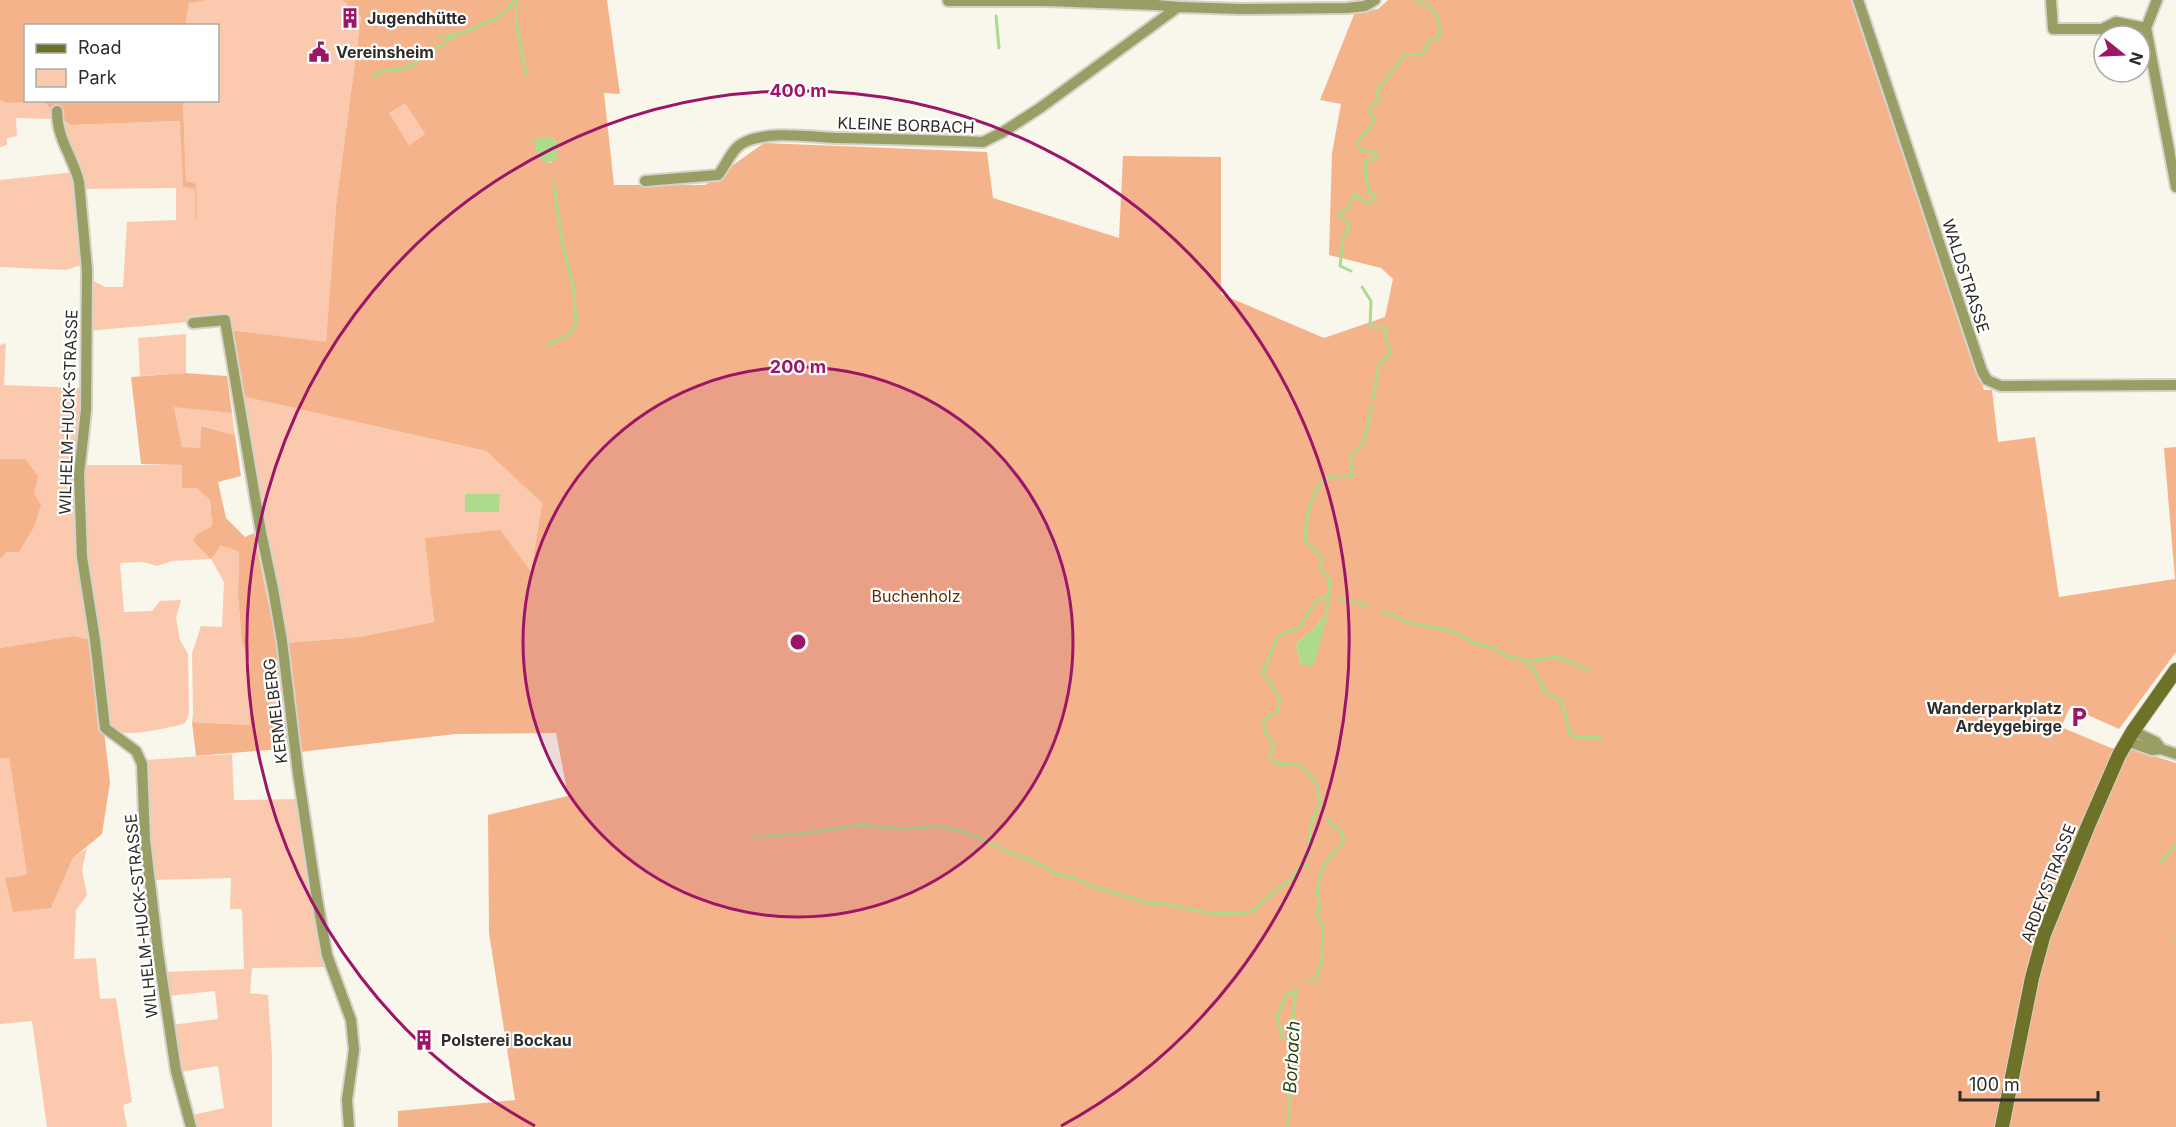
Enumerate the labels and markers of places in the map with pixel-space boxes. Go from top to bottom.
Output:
building icon: Jugendhütte [338,6,362,30]
place label: Jugendhütte [367,8,466,28]
public building icon: Vereinsheim [307,40,331,64]
place label: Vereinsheim [336,42,434,62]
centre of rings [788,632,808,652]
place label: Wanderparkplatz Ardeygebirge [1927,698,2062,736]
parking icon: Wanderparkplatz Ardeygebirge [2067,705,2091,729]
building icon: Polsterei Bockau [412,1028,436,1052]
place label: Polsterei Bockau [441,1030,572,1050]

